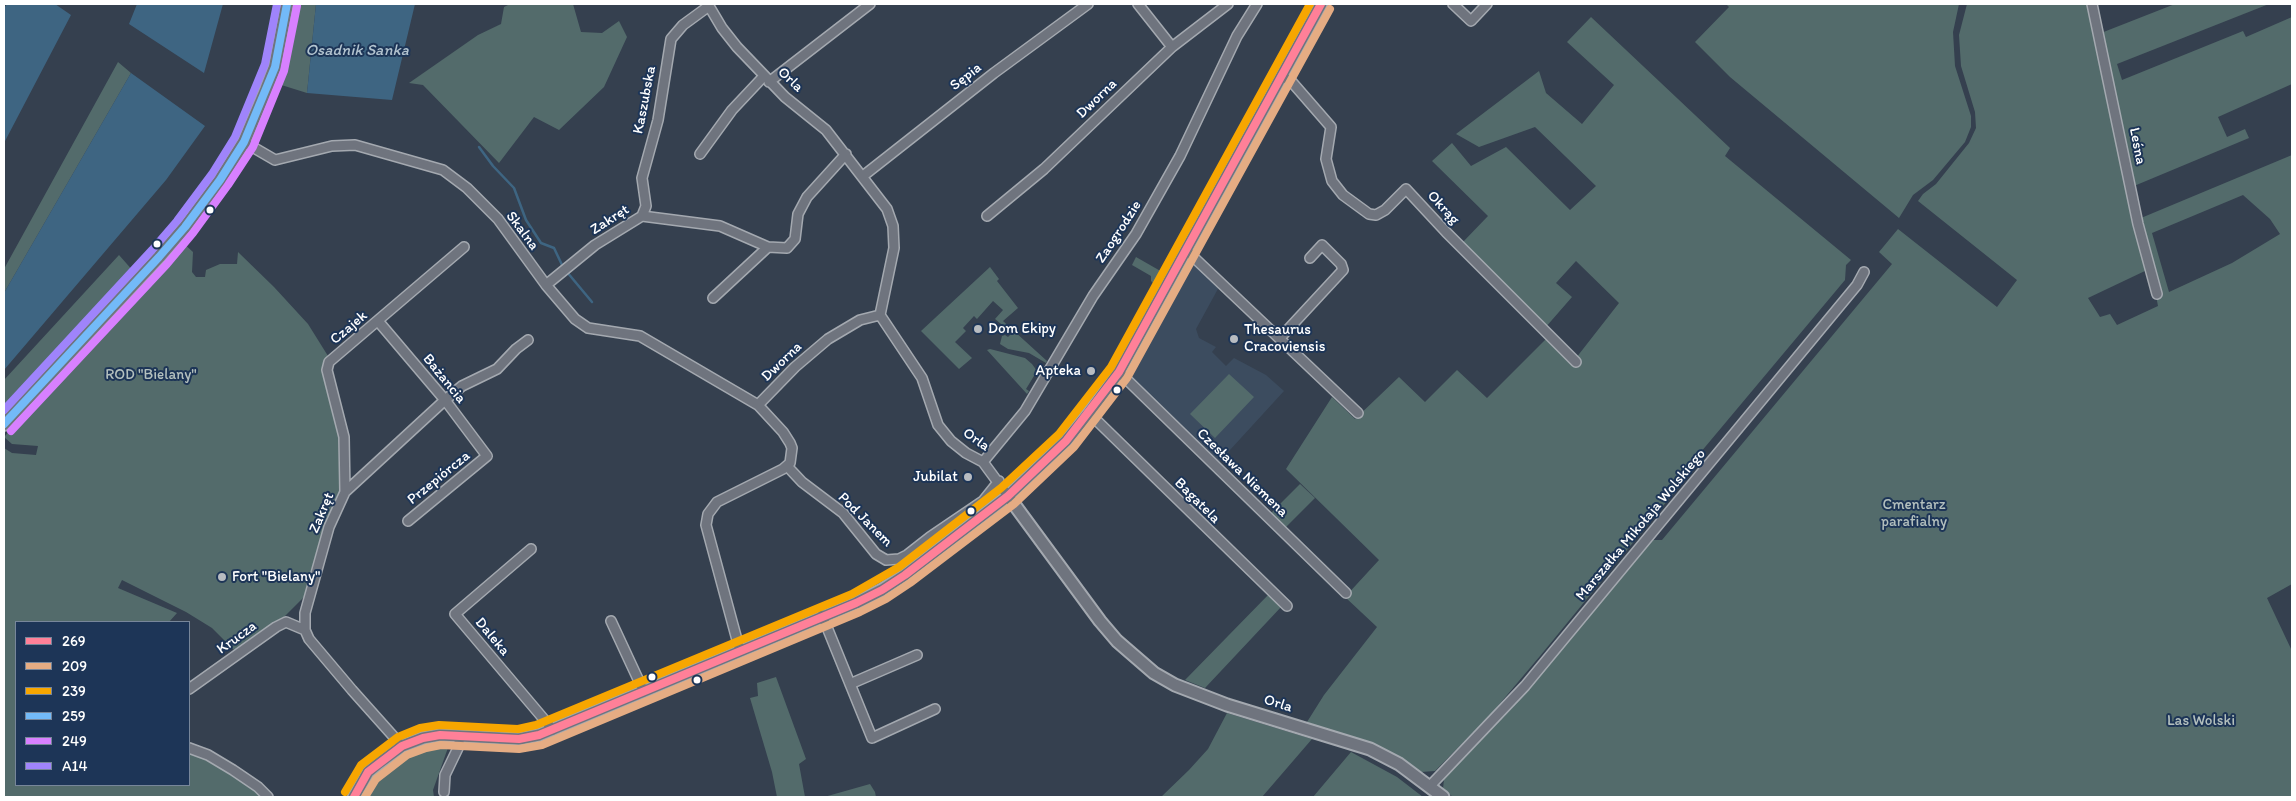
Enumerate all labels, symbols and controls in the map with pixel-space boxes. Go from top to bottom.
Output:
water label: Osadnik Sanka [305,41,409,61]
street label: Sępia [947,59,985,95]
street label: Kaszubska [630,64,660,136]
street label: Orla [773,64,807,96]
street label: Dworna [1073,75,1121,123]
street label: Leśna [2125,126,2149,166]
street label: Okrąg [1423,187,1463,229]
street label: Zaogrodzie [1092,197,1146,267]
street label: Zakręt [587,201,633,239]
unlabelled marker [205,205,215,215]
street label: Skalna [502,208,542,254]
unlabelled marker [152,239,162,249]
street label: Czajek [327,307,371,349]
place label: Dom Ekipy [988,320,1056,338]
place label: Thesaurus Cracoviensis [1244,321,1325,356]
marker: Dom Ekipy [972,323,984,335]
marker: Thesaurus Cracoviensis [1228,333,1240,345]
street label: Dworna [758,338,806,386]
street label: Bażancia [419,350,469,408]
place label: Apteka [1036,362,1081,380]
marker: Apteka [1085,365,1097,377]
park label: ROD "Bielany" [105,366,197,384]
unlabelled marker [1112,385,1122,395]
street label: Orla [959,424,993,456]
street label: Czesława Niemena [1193,425,1291,521]
street label: Marszałka Mikołaja Wolskiego [1572,445,1710,605]
street label: Przepiórcza [404,447,474,509]
place label: Jubilat [913,468,958,486]
marker: Jubilat [962,471,974,483]
street label: Bagatela [1170,474,1224,528]
street label: Pod Janem [834,489,896,551]
street label: Zakręt [305,490,339,536]
park label: Cmentarz parafialny [1881,496,1947,531]
unlabelled marker [966,506,976,516]
place label: Fort "Bielany" [232,568,321,586]
marker: Fort "Bielany" [216,571,228,583]
street label: Daleka [471,614,513,660]
street label: Krucza [214,618,260,658]
legend [15,621,190,786]
text: 269 [62,632,86,650]
text: 209 [62,657,87,675]
unlabelled marker [647,672,657,682]
unlabelled marker [692,675,702,685]
text: 239 [62,682,86,700]
street label: Orla [1262,691,1294,717]
text: 259 [62,707,86,725]
park label: Las Wolski [2167,712,2235,730]
text: 249 [62,732,87,750]
text: A14 [62,757,88,775]

